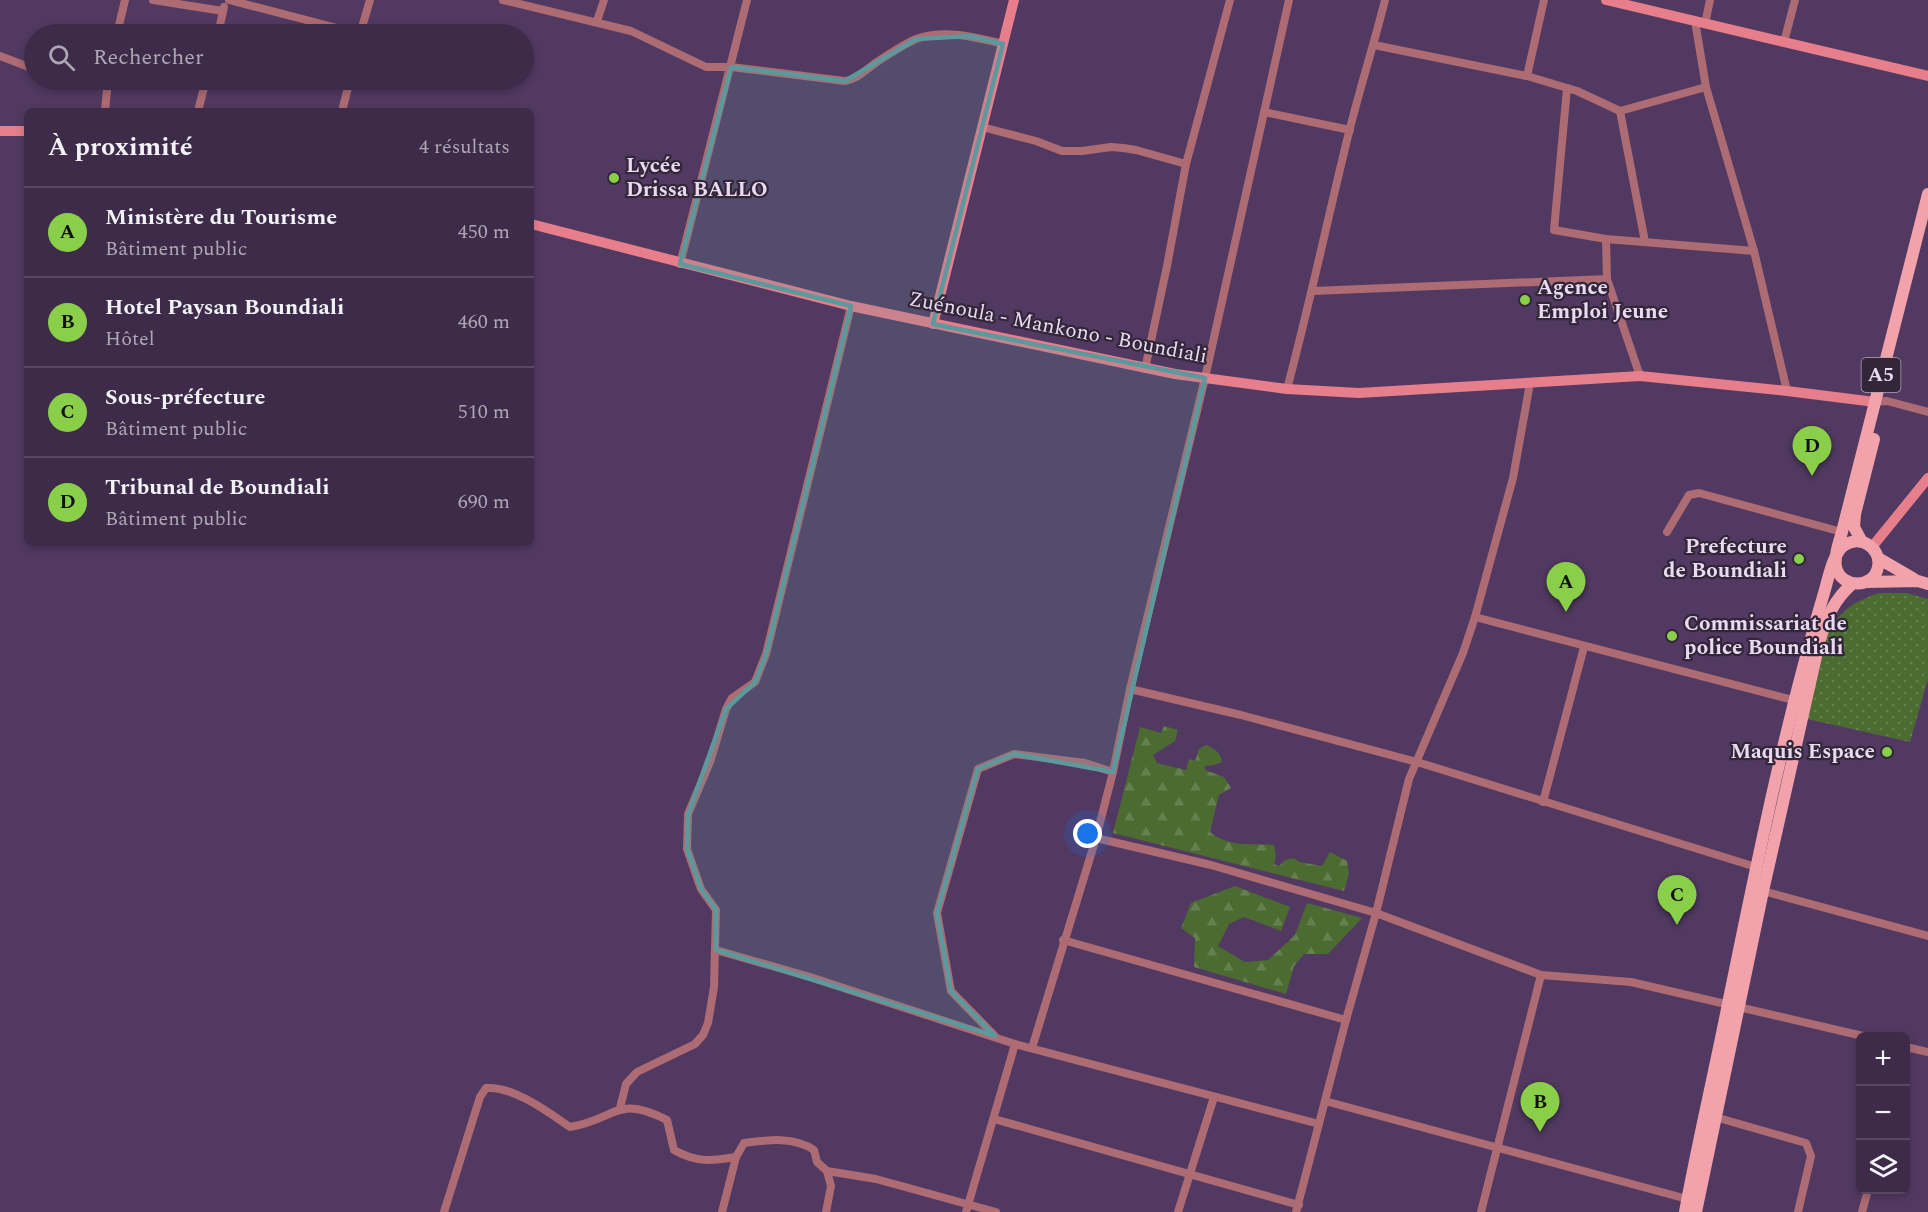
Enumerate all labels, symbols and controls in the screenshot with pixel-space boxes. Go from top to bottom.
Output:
search box [24,24,534,90]
icon: search [45,41,78,74]
text: Rechercher [93,41,204,74]
text: À proximité [48,127,193,167]
text: 4 résultats [419,132,510,162]
place label: Lycée Drissa BALLO [626,150,768,206]
marker: Lycée Drissa BALLO [607,171,621,185]
text: Ministère du Tourisme [105,201,337,234]
text: A [60,217,75,247]
text: 450 m [458,217,510,247]
text: Bâtiment public [105,234,247,264]
place label: Agence Emploi Jeune [1537,272,1668,328]
street label: Zuénoula - Mankono - Boundiali [906,283,1210,373]
text: Hotel Paysan Boundiali [105,291,344,324]
marker: Agence Emploi Jeune [1518,293,1532,307]
text: B [60,307,75,337]
text: 460 m [458,307,510,337]
text: Hôtel [105,324,155,354]
road number: A5 [1862,358,1900,392]
text: Sous-préfecture [105,381,265,414]
text: C [60,397,75,427]
text: 510 m [458,397,510,427]
text: Bâtiment public [105,414,247,444]
pin: D [1792,426,1832,476]
text: Tribunal de Boundiali [105,471,330,504]
text: D [59,487,76,517]
text: 690 m [458,487,510,517]
text: Bâtiment public [105,504,247,534]
place label: Prefecture de Boundiali [1663,531,1787,587]
marker: Prefecture de Boundiali [1792,552,1806,566]
pin: A [1546,562,1586,612]
place label: Commissariat de police Boundiali [1684,608,1847,664]
marker: Commissariat de police Boundiali [1665,629,1679,643]
place label: Maquis Espace [1730,736,1875,768]
marker: Maquis Espace [1880,745,1894,759]
your location [1073,819,1102,848]
pin: C [1658,876,1696,925]
map controls [1856,1032,1910,1194]
button: + [1856,1032,1910,1086]
pin: B [1520,1082,1560,1132]
button: − [1856,1086,1910,1140]
button: layers [1856,1140,1910,1194]

